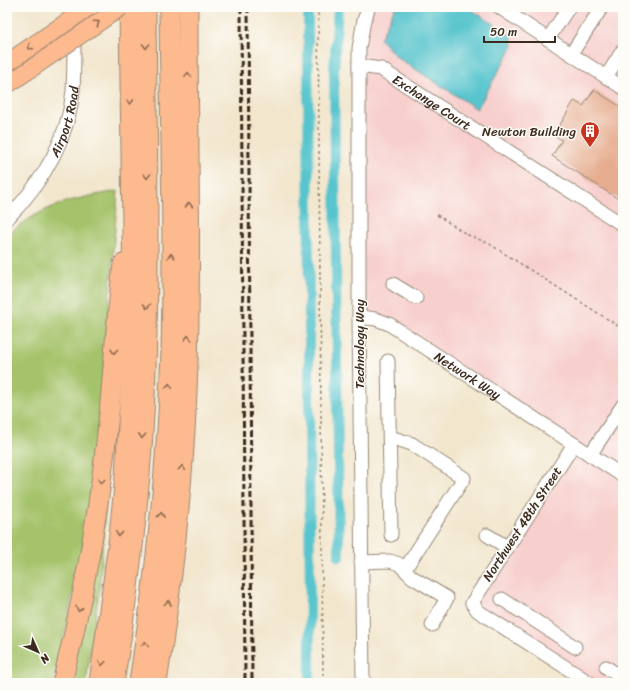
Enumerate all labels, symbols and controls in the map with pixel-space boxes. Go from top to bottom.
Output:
scale bar [484,18,555,44]
one-way arrow [93,21,100,28]
text: 50 m [490,21,517,43]
one-way arrow [28,42,35,49]
one-way arrow [142,43,150,49]
street label: Exchange Court [388,68,476,136]
one-way arrow [184,72,192,78]
street label: Airport Road [42,84,85,162]
one-way arrow [126,99,134,105]
place label: Newton Building [482,120,576,143]
building icon: Newton Building [579,120,601,148]
one-way arrow [143,173,151,179]
one-way arrow [185,202,193,208]
one-way arrow [167,253,175,259]
street label: Technology Way [348,299,371,389]
one-way arrow [143,303,151,309]
one-way arrow [184,335,192,341]
street label: Network Way [430,345,506,406]
one-way arrow [109,348,118,354]
one-way arrow [165,383,174,389]
one-way arrow [138,433,147,439]
street label: Northwest 48th Street [476,462,568,586]
one-way arrow [177,465,186,471]
one-way arrow [97,478,106,484]
one-way arrow [156,512,165,518]
one-way arrow [115,531,124,537]
one-way arrow [163,600,172,606]
one-way arrow [76,606,84,612]
north arrow [18,632,58,672]
one-way arrow [140,641,149,647]
text: N [35,649,55,668]
one-way arrow [98,660,107,666]

